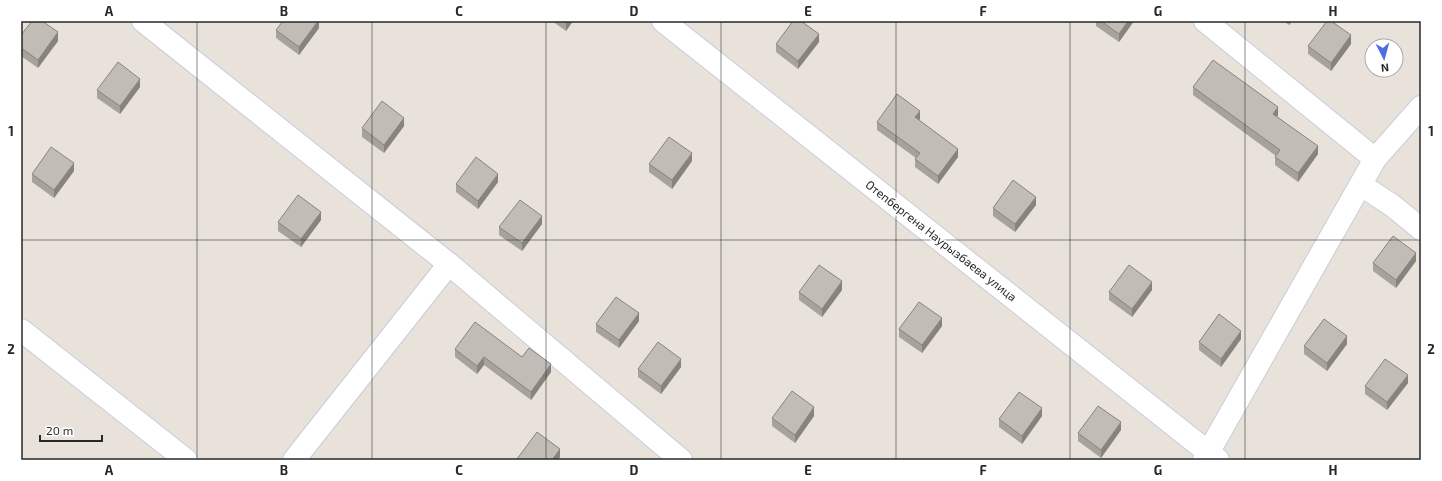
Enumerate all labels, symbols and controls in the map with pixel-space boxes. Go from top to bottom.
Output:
text: A [105,3,114,19]
text: B [280,3,288,19]
text: C [455,3,463,19]
text: D [630,3,639,19]
text: E [804,3,812,19]
text: F [979,3,987,19]
text: G [1154,3,1162,19]
text: H [1329,3,1338,19]
north arrow [1364,38,1404,78]
text: N [1380,62,1390,75]
text: 1 [8,123,14,139]
text: 1 [1428,123,1434,139]
street label: Отепбергена Наурызбаева улица [863,177,1020,304]
text: 2 [7,341,15,357]
text: 2 [1427,341,1435,357]
scale bar [40,417,102,443]
text: 20 m [46,423,73,437]
text: A [105,462,114,478]
text: B [280,462,288,478]
text: C [455,462,463,478]
text: D [630,462,639,478]
text: E [804,462,812,478]
text: F [979,462,987,478]
text: G [1154,462,1162,478]
text: H [1329,462,1338,478]

